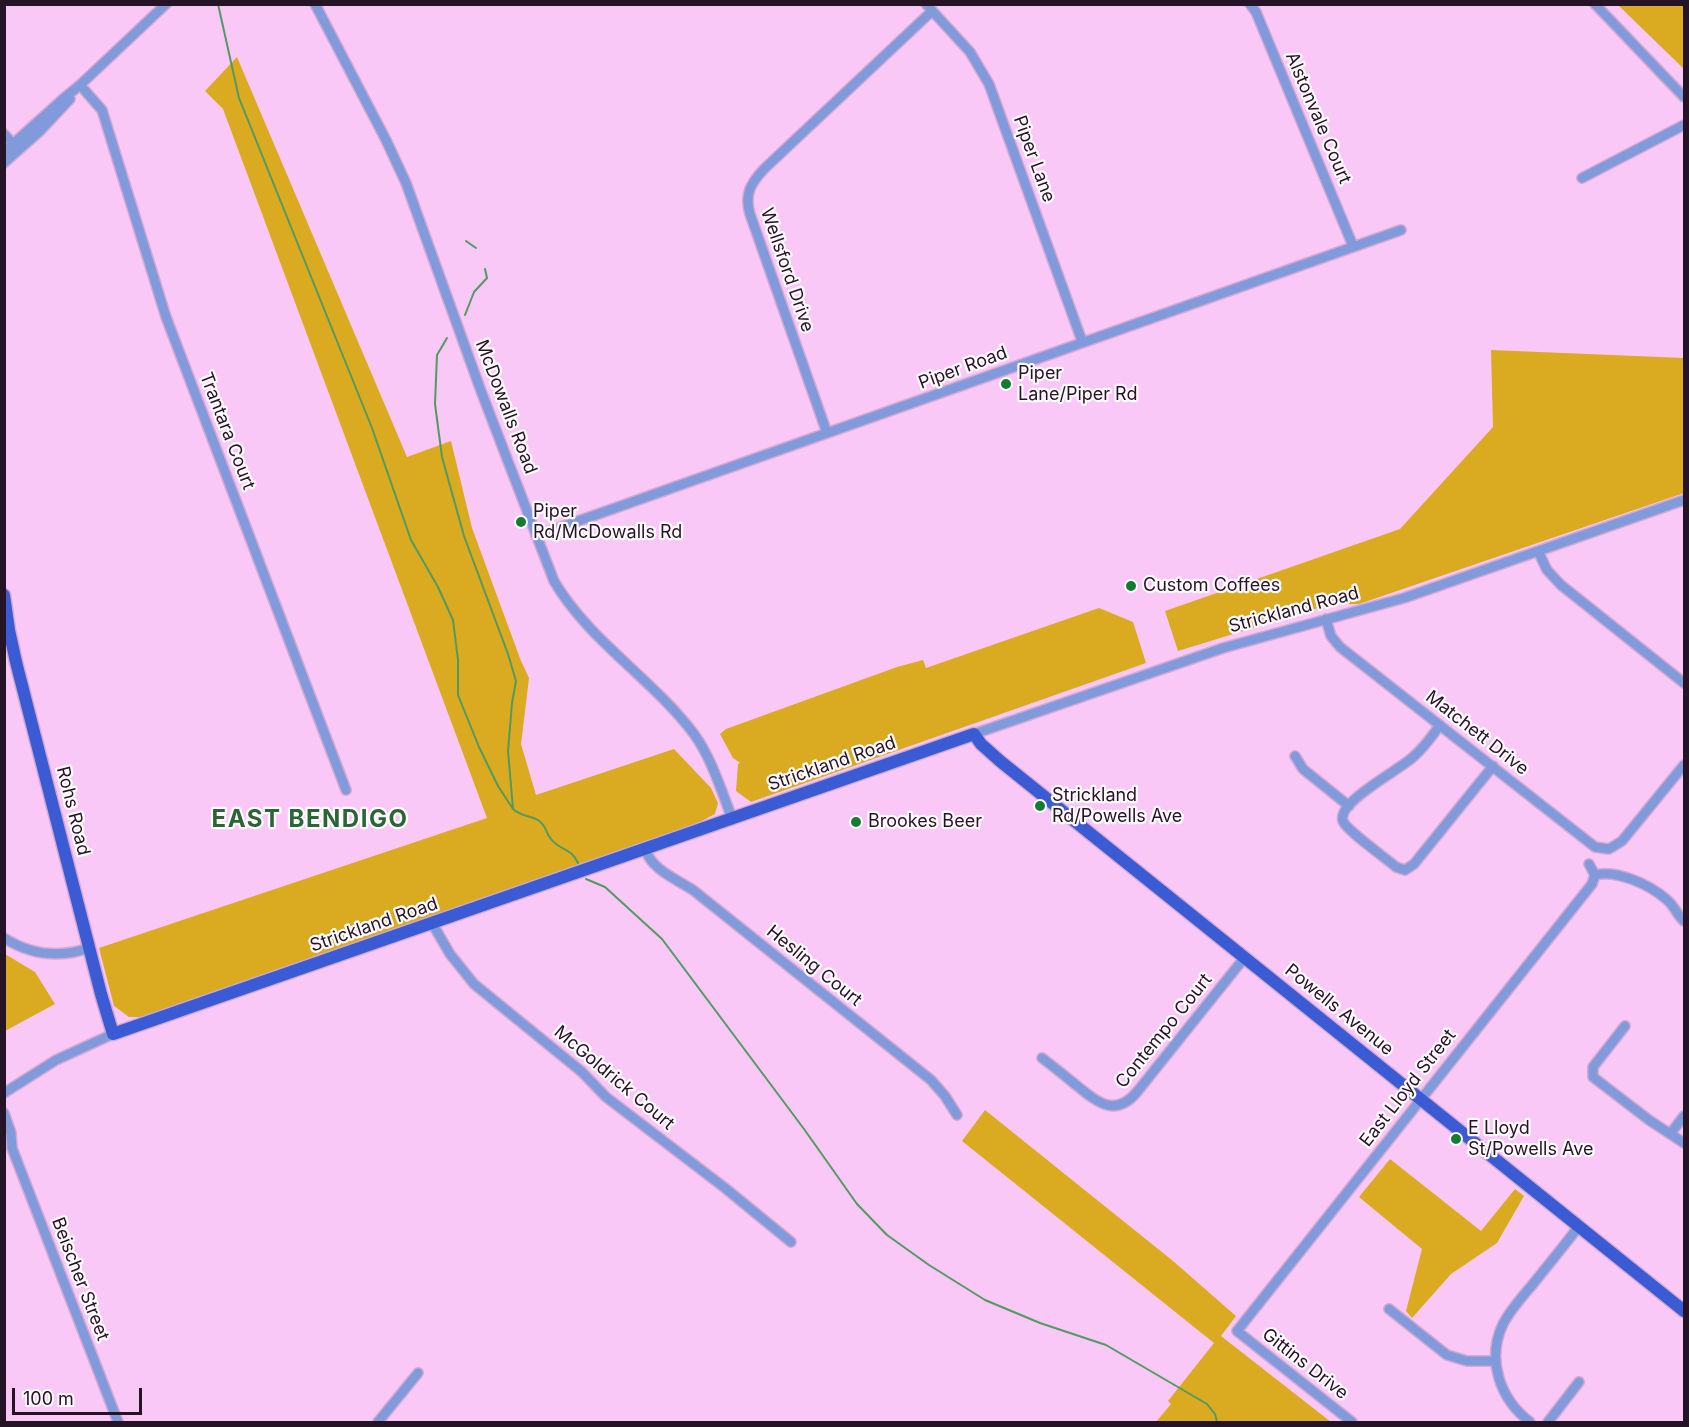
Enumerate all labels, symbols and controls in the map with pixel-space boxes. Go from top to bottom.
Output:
street label: Alstonvale Court [1281,49,1355,187]
street label: Piper Lane [1008,113,1060,205]
street label: Wellsford Drive [756,205,818,335]
street label: McDowalls Road [471,337,541,477]
street label: Piper Road [916,342,1010,394]
place label: Piper Lane/Piper Rd [1018,363,1137,406]
street label: Trantara Court [195,369,259,493]
marker: Piper Lane/Piper Rd [999,377,1013,391]
place label: Piper Rd/McDowalls Rd [533,501,682,544]
marker: Piper Rd/McDowalls Rd [514,515,528,529]
place label: Custom Coffees [1143,575,1280,597]
marker: Custom Coffees [1124,579,1138,593]
street label: Strickland Road [1227,582,1361,638]
street label: Matchett Drive [1421,686,1533,780]
street label: Strickland Road [765,732,899,796]
street label: Rohs Road [52,764,94,858]
place label: Strickland Rd/Powells Ave [1052,785,1182,828]
marker: Strickland Rd/Powells Ave [1033,799,1047,813]
district label: EAST BENDIGO [212,806,408,834]
place label: Brookes Beer [868,811,982,833]
marker: Brookes Beer [849,815,863,829]
street label: Strickland Road [307,893,441,957]
street label: Hesling Court [762,921,866,1011]
street label: Powells Avenue [1280,960,1398,1060]
street label: Contempo Court [1111,969,1217,1093]
street label: McGoldrick Court [549,1021,679,1135]
street label: East Lloyd Street [1355,1025,1461,1151]
place label: E Lloyd St/Powells Ave [1468,1118,1593,1160]
marker: E Lloyd St/Powells Ave [1449,1132,1463,1146]
street label: Beischer Street [47,1214,113,1344]
street label: Gittins Drive [1258,1324,1352,1404]
scale bar [15,1376,146,1414]
text: 100 m [23,1388,74,1409]

